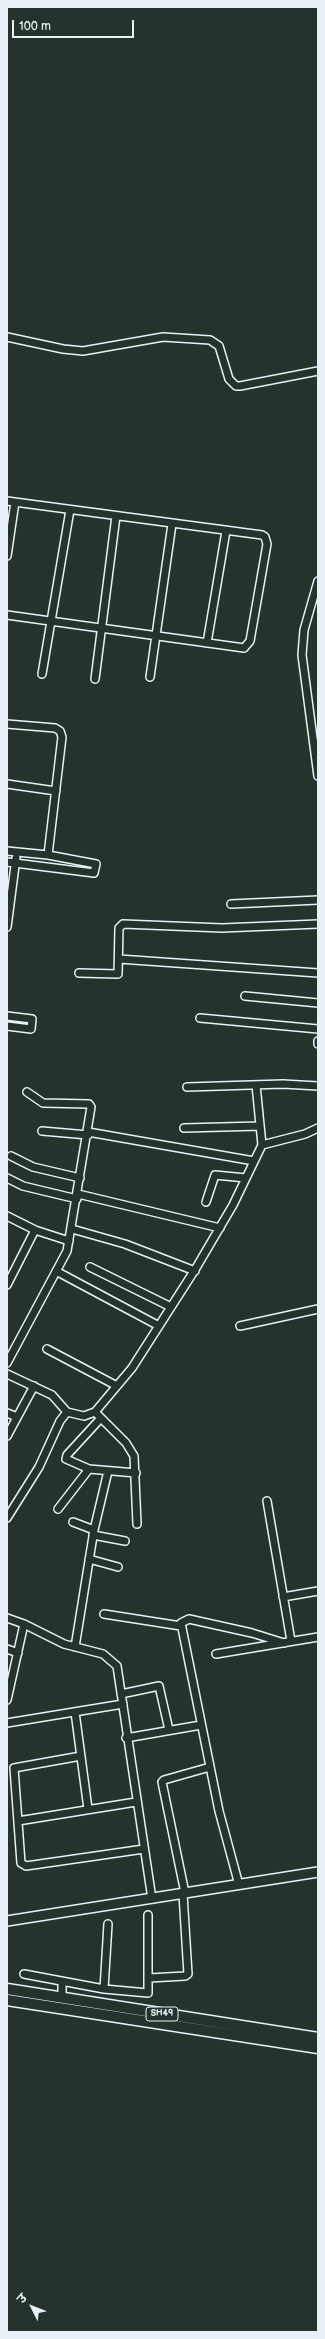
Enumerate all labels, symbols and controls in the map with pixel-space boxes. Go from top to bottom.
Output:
scale bar [14,12,136,38]
text: 100 m [19,19,51,34]
road number: SH49 [146,2007,178,2021]
north arrow [12,2287,52,2327]
text: उ [15,2292,30,2306]

